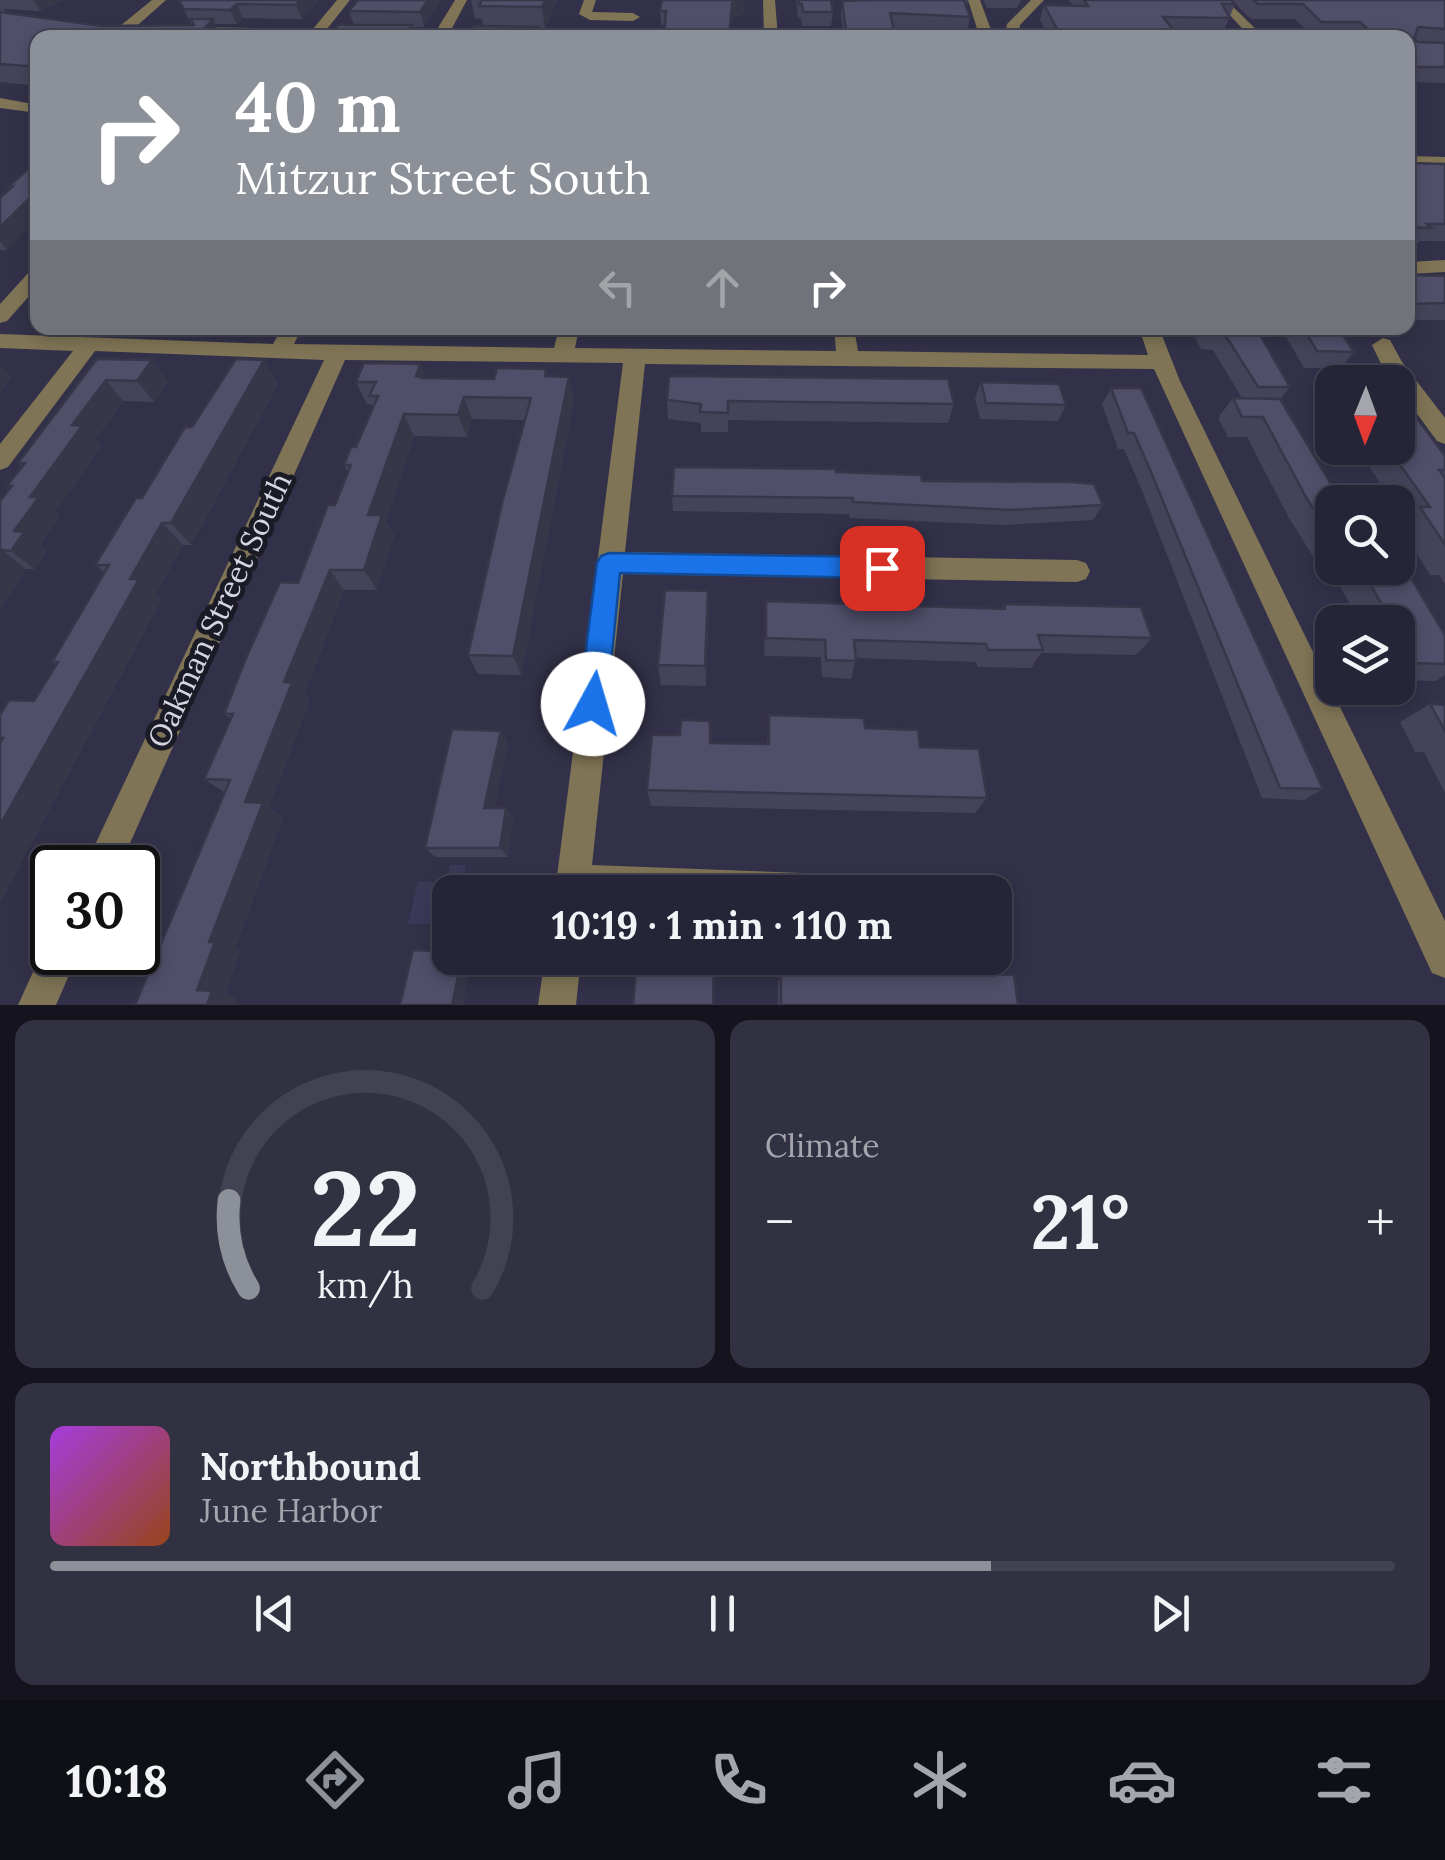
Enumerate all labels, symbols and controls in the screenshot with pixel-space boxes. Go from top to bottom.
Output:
text: 40 m [235,62,401,151]
icon: right [70,70,200,200]
text: Mitzur Street South [235,149,651,206]
icon: left [590,260,645,315]
icon: ahead [695,260,750,315]
icon: right [800,260,855,315]
north arrow [1315,365,1415,465]
map controls [1315,365,1415,705]
street label: Oakman Street South [139,467,299,753]
button: search [1315,485,1415,585]
pin [840,526,925,611]
icon: arrive [855,541,910,596]
button: layers [1315,605,1415,705]
position arrow [541,652,645,756]
speed limit sign: 30 [30,845,160,975]
text: 10:19 · 1 min · 110 m [552,901,892,949]
text: Climate [765,1125,880,1166]
text: 22 [310,1141,420,1274]
text: 21° [1030,1174,1130,1270]
text: − [765,1187,794,1257]
text: + [1366,1187,1395,1257]
text: km/h [317,1262,413,1308]
text: Northbound [200,1442,421,1490]
text: June Harbor [200,1490,382,1531]
icon: previous [247,1586,302,1641]
icon: pause [695,1586,750,1641]
icon: next [1143,1586,1198,1641]
icon: directions [300,1745,370,1815]
icon: music [502,1745,572,1815]
icon: phone [704,1745,774,1815]
icon: climate [905,1745,975,1815]
icon: car [1107,1745,1177,1815]
icon: filters [1309,1745,1379,1815]
text: 10:18 [66,1752,168,1809]

